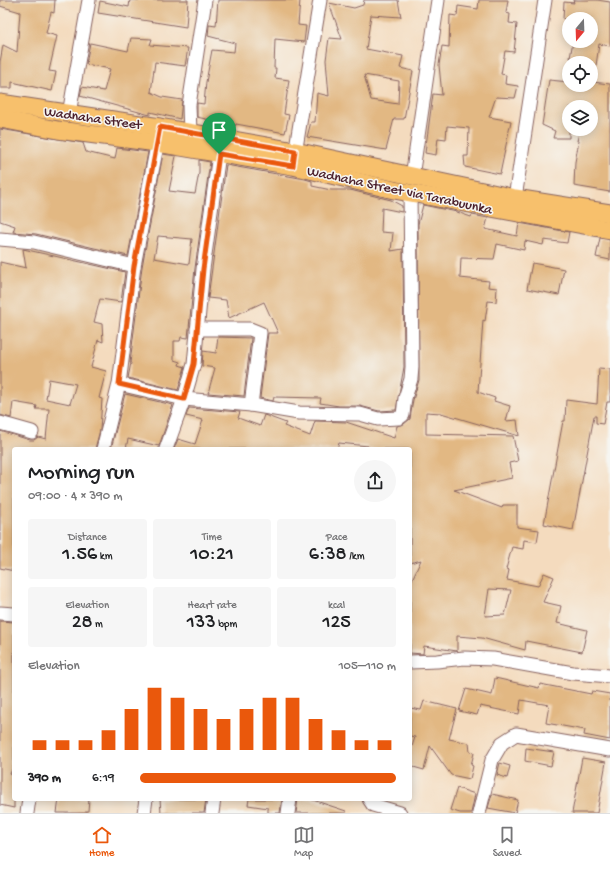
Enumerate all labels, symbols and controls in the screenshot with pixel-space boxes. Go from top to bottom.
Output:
north arrow [562,12,598,48]
map controls [562,12,598,136]
button: locate [562,56,598,92]
button: layers [562,100,598,136]
street label: Wadnaha Street [43,104,144,135]
pin [202,113,236,154]
icon: arrive [208,119,230,141]
street label: Wadnaha Street via Tarabuunka [305,163,495,220]
button: share [354,460,396,502]
text: Morning run [28,461,134,487]
text: 09:00 · 4 × 390 m [28,489,123,504]
text: Distance [68,532,107,544]
text: Time [202,532,222,544]
text: Pace [326,532,347,544]
text: 1.56 [62,544,97,567]
text: 10:21 [190,544,234,567]
text: 6:38 [309,544,347,567]
text: km [97,551,113,563]
text: /km [347,551,365,563]
text: Elevation [65,600,109,612]
text: Heart rate [187,600,237,612]
text: kcal [328,600,345,612]
text: 28 [72,612,93,635]
text: 133 [187,612,216,635]
text: 125 [322,612,351,635]
text: m [93,619,103,631]
text: bpm [216,619,237,631]
text: Elevation [28,659,80,674]
text: 105–110 m [338,659,396,674]
text: 390 m [28,771,61,786]
text: 6:19 [92,771,114,786]
tab: Home [89,824,115,860]
tab: Map [293,824,315,860]
tab: Saved [493,824,521,860]

